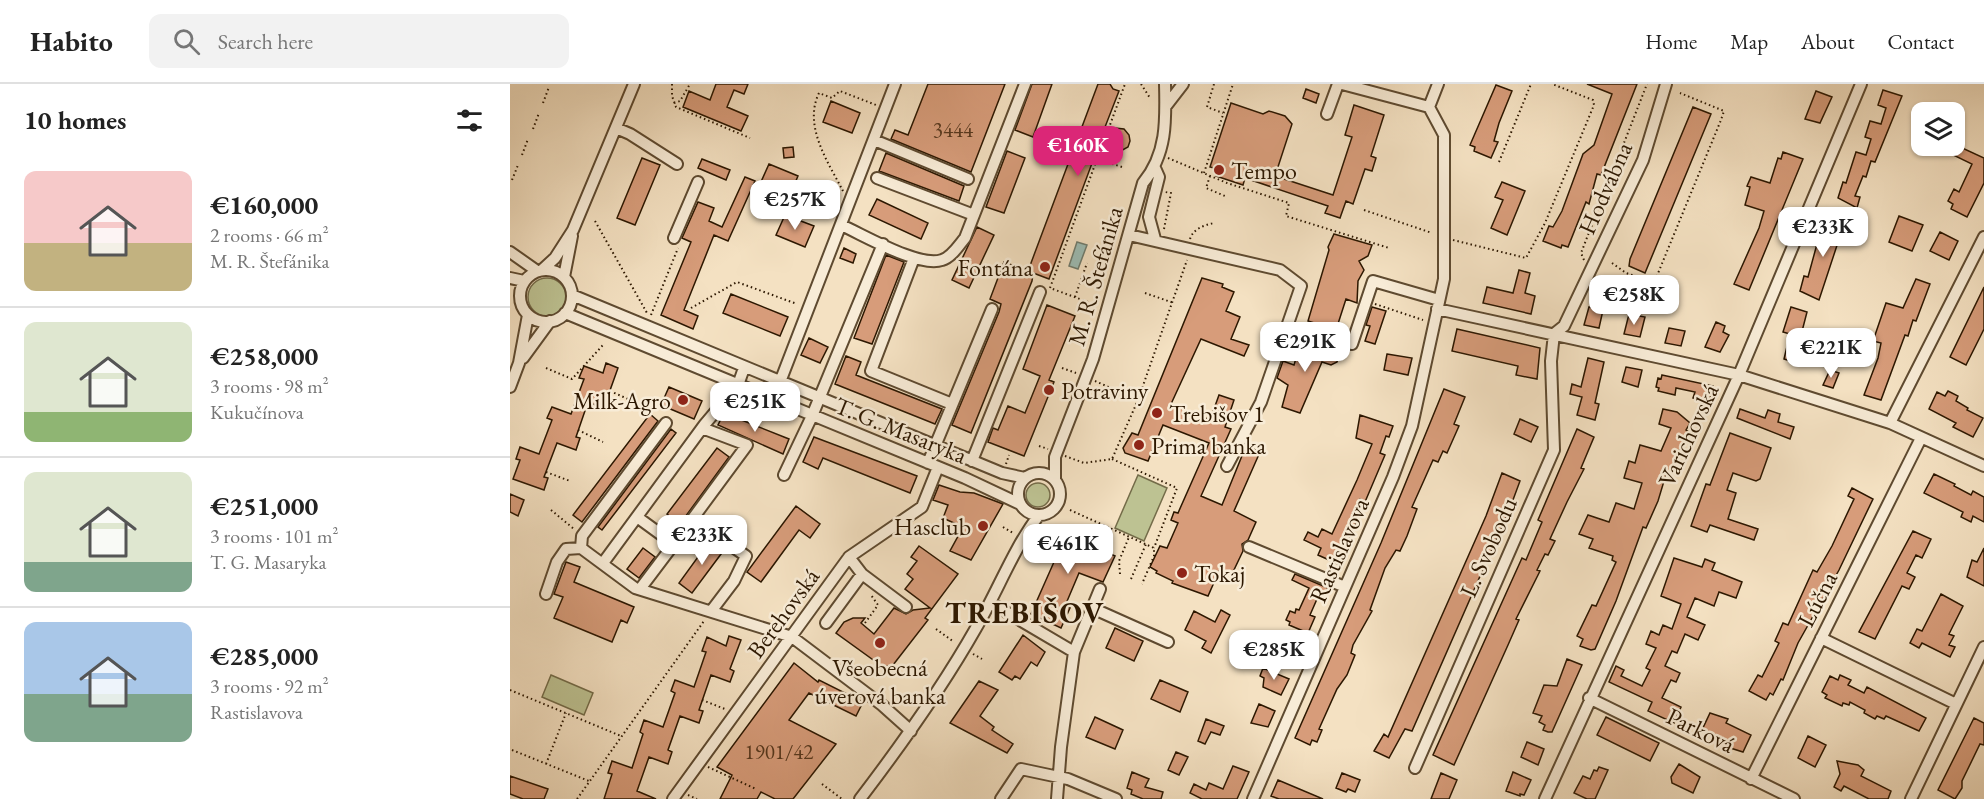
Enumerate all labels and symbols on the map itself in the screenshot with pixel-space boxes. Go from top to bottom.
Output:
house number: 3444 [933,116,974,143]
pin: €160K [1036,126,1120,177]
street label: Hodvábna [1571,137,1639,239]
place label: Tempo [1231,155,1297,186]
marker: Tempo [1212,163,1226,177]
pin: €257K [753,180,837,231]
street label: M. R. Štefánika [1060,202,1130,349]
pin: €233K [1781,207,1865,258]
place label: Fontána [958,252,1033,283]
marker: Fontána [1038,260,1052,274]
pin: €258K [1592,275,1676,326]
pin: €291K [1263,322,1347,373]
pin: €221K [1789,328,1873,379]
place label: Potraviny [1061,375,1149,406]
street label: Varichovská [1651,378,1725,491]
pin: €251K [713,382,797,433]
marker: Potraviny [1042,383,1056,397]
place label: Milk-Agro [573,385,671,416]
street label: T. G. Masaryka [830,389,972,471]
marker: Milk-Agro [676,393,690,407]
place label: Trebišov 1 [1169,398,1264,429]
marker: Trebišov 1 [1150,406,1164,420]
place label: Prima banka [1151,430,1267,461]
marker: Prima banka [1132,438,1146,452]
street label: Rastislavova [1302,492,1376,607]
street label: L. Svobodu [1452,492,1524,602]
place label: Hasclub [894,511,971,542]
pin: €233K [660,515,744,566]
marker: Hasclub [976,519,990,533]
pin: €461K [1026,524,1110,575]
place label: Tokaj [1194,558,1245,589]
street label: Berehovská [740,562,826,664]
marker: Tokaj [1175,566,1189,580]
street label: Lúčna [1790,566,1844,632]
district label: TREBIŠOV [945,593,1105,632]
pin: €285K [1232,630,1316,681]
marker: Všeobecná úverová banka [873,636,887,650]
place label: Všeobecná úverová banka [815,652,946,711]
street label: Parková [1662,700,1741,760]
house number: 1901/42 [745,738,813,765]

